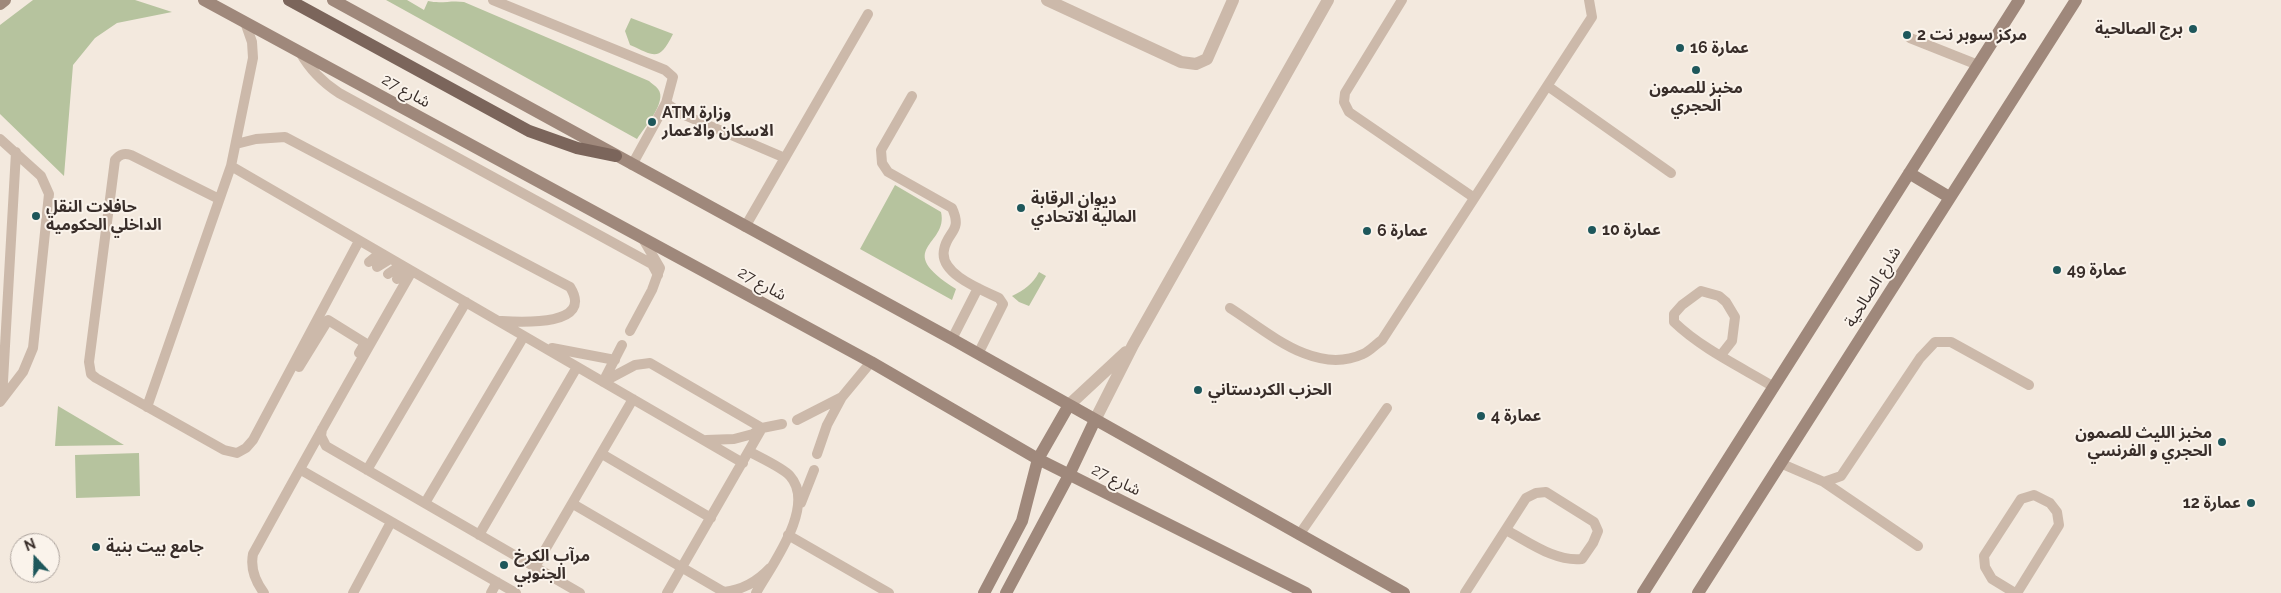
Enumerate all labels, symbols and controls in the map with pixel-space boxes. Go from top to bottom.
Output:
place label: برج الصالحية [2095,19,2183,39]
marker: برج الصالحية [2187,23,2199,35]
place label: مركز سوبر نت 2 [1917,25,2027,45]
marker: مركز سوبر نت 2 [1901,29,1913,41]
place label: عمارة 16 [1690,38,1749,58]
marker: عمارة 16 [1674,42,1686,54]
marker: مخبز للصمون الحجري [1690,64,1702,76]
street label: شارع 27 [379,70,433,112]
place label: مخبز للصمون الحجري [1649,78,1743,116]
place label: ATM وزارة الاسكان والاعمار [662,103,774,141]
marker: ATM وزارة الاسكان والاعمار [646,116,658,128]
place label: ديوان الرقابة المالية الاتحادي [1031,189,1136,227]
place label: حافلات النقل الداخلي الحكومية [46,197,162,235]
marker: ديوان الرقابة المالية الاتحادي [1015,202,1027,214]
marker: حافلات النقل الداخلي الحكومية [30,210,42,222]
place label: عمارة 10 [1602,220,1661,240]
place label: عمارة 6 [1377,221,1428,241]
marker: عمارة 10 [1586,224,1598,236]
marker: عمارة 6 [1361,225,1373,237]
street label: شارع الصالحية [1841,243,1905,331]
place label: عمارة 49 [2067,260,2127,280]
street label: شارع 27 [735,263,789,305]
marker: عمارة 49 [2051,264,2063,276]
place label: الحزب الكردستاني [1208,380,1332,400]
marker: الحزب الكردستاني [1192,384,1204,396]
place label: عمارة 4 [1491,406,1541,426]
marker: عمارة 4 [1475,410,1487,422]
place label: مخبز الليث للصمون الحجري و الفرنسي [2075,423,2212,461]
marker: مخبز الليث للصمون الحجري و الفرنسي [2216,436,2228,448]
street label: شارع 27 [1088,460,1144,500]
place label: عمارة 12 [2183,493,2241,513]
marker: عمارة 12 [2245,497,2257,509]
north arrow [10,533,60,583]
text: N [22,536,38,554]
place label: جامع بيت بنية [106,537,204,557]
marker: جامع بيت بنية [90,541,102,553]
place label: مرآب الكرخ الجنوبي [514,546,590,584]
marker: مرآب الكرخ الجنوبي [498,559,510,571]

